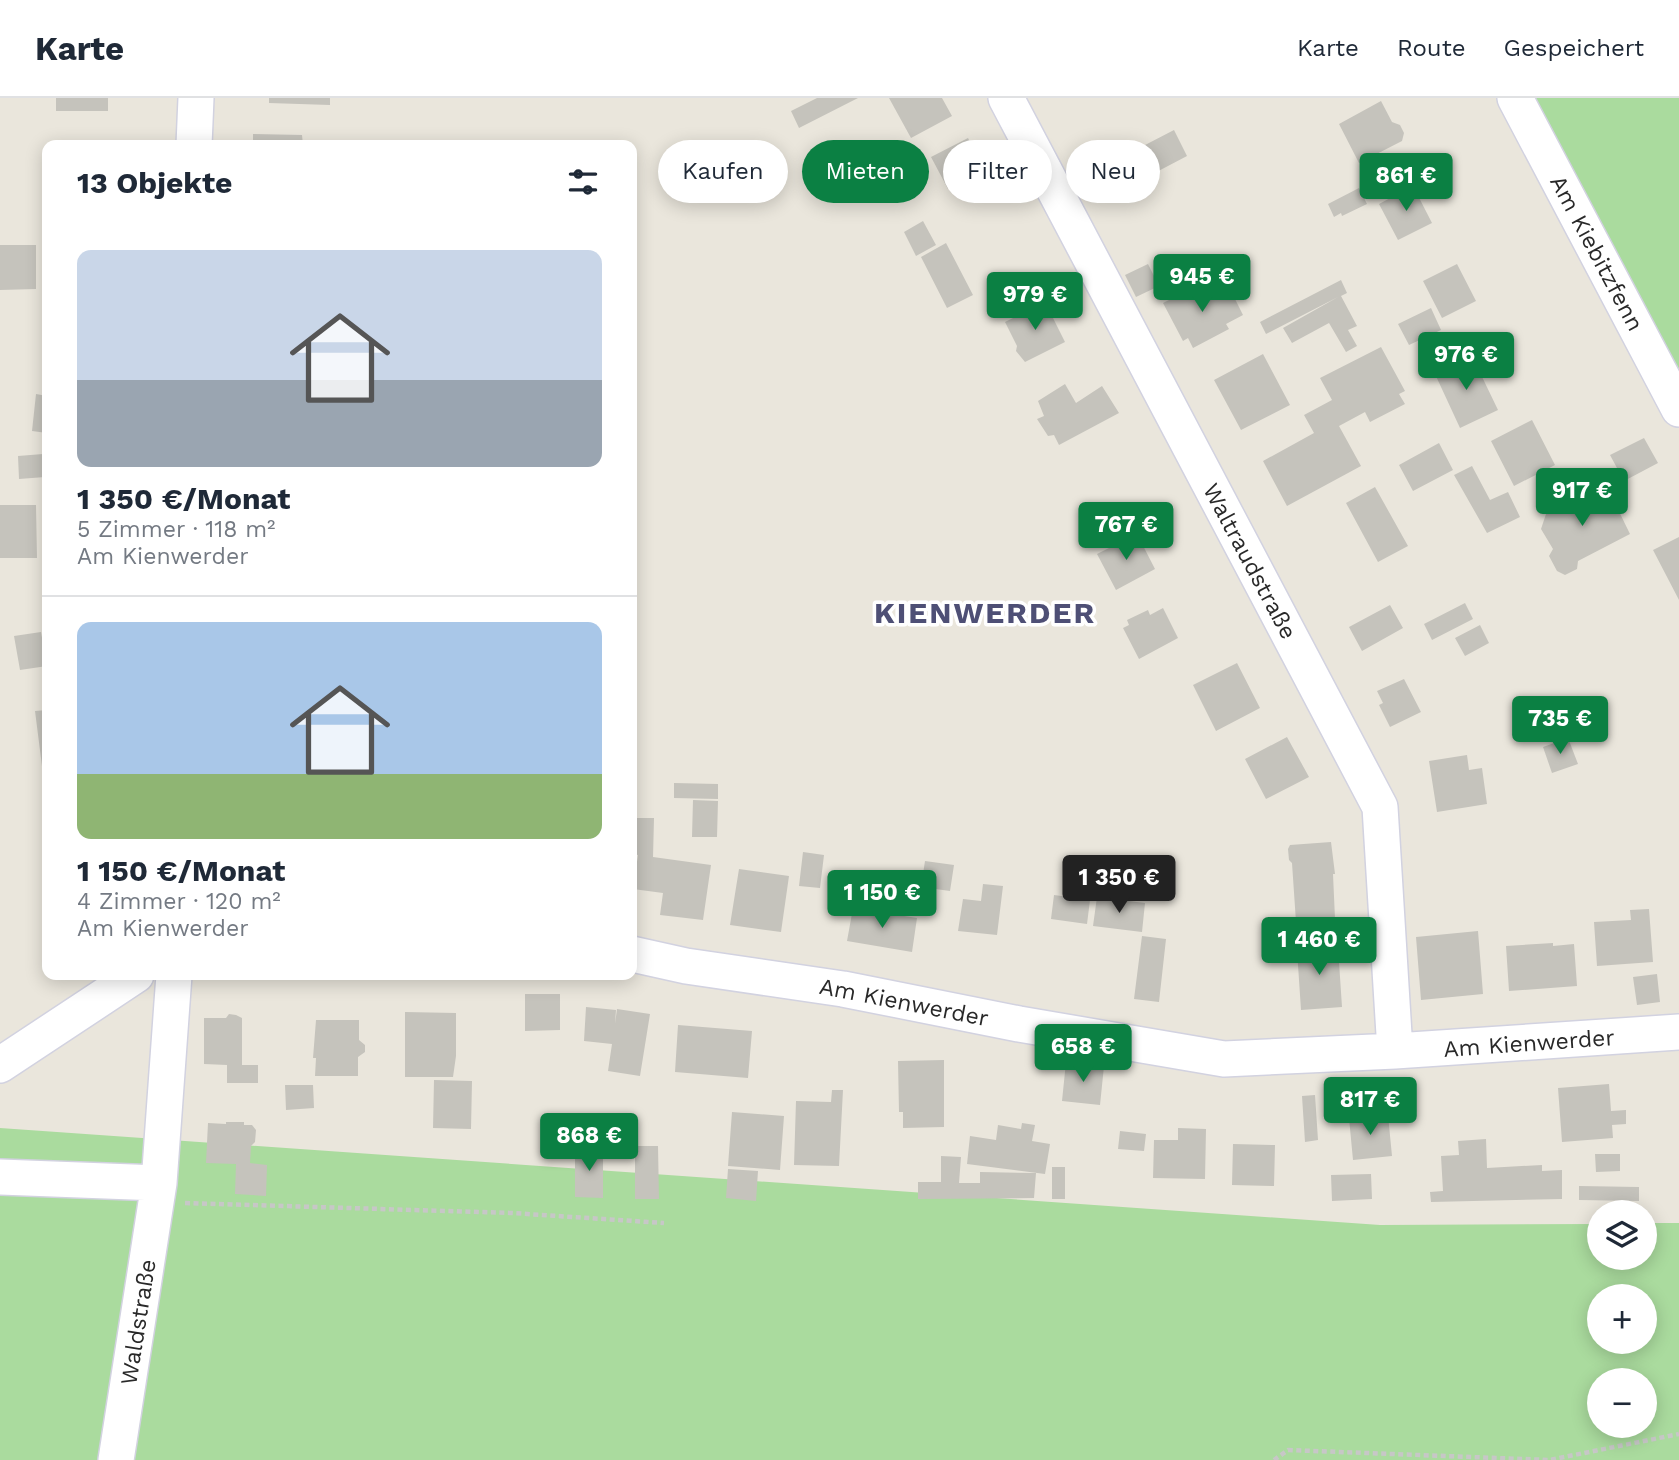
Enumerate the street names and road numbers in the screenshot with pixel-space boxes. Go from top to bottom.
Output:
street label: Am Kiebitzfenn [1544,171,1649,336]
street label: Waltraudstraße [1197,479,1302,644]
street label: Am Kienwerder [817,973,991,1032]
street label: Am Kienwerder [1442,1024,1616,1063]
street label: Waldstraße [115,1257,162,1387]

